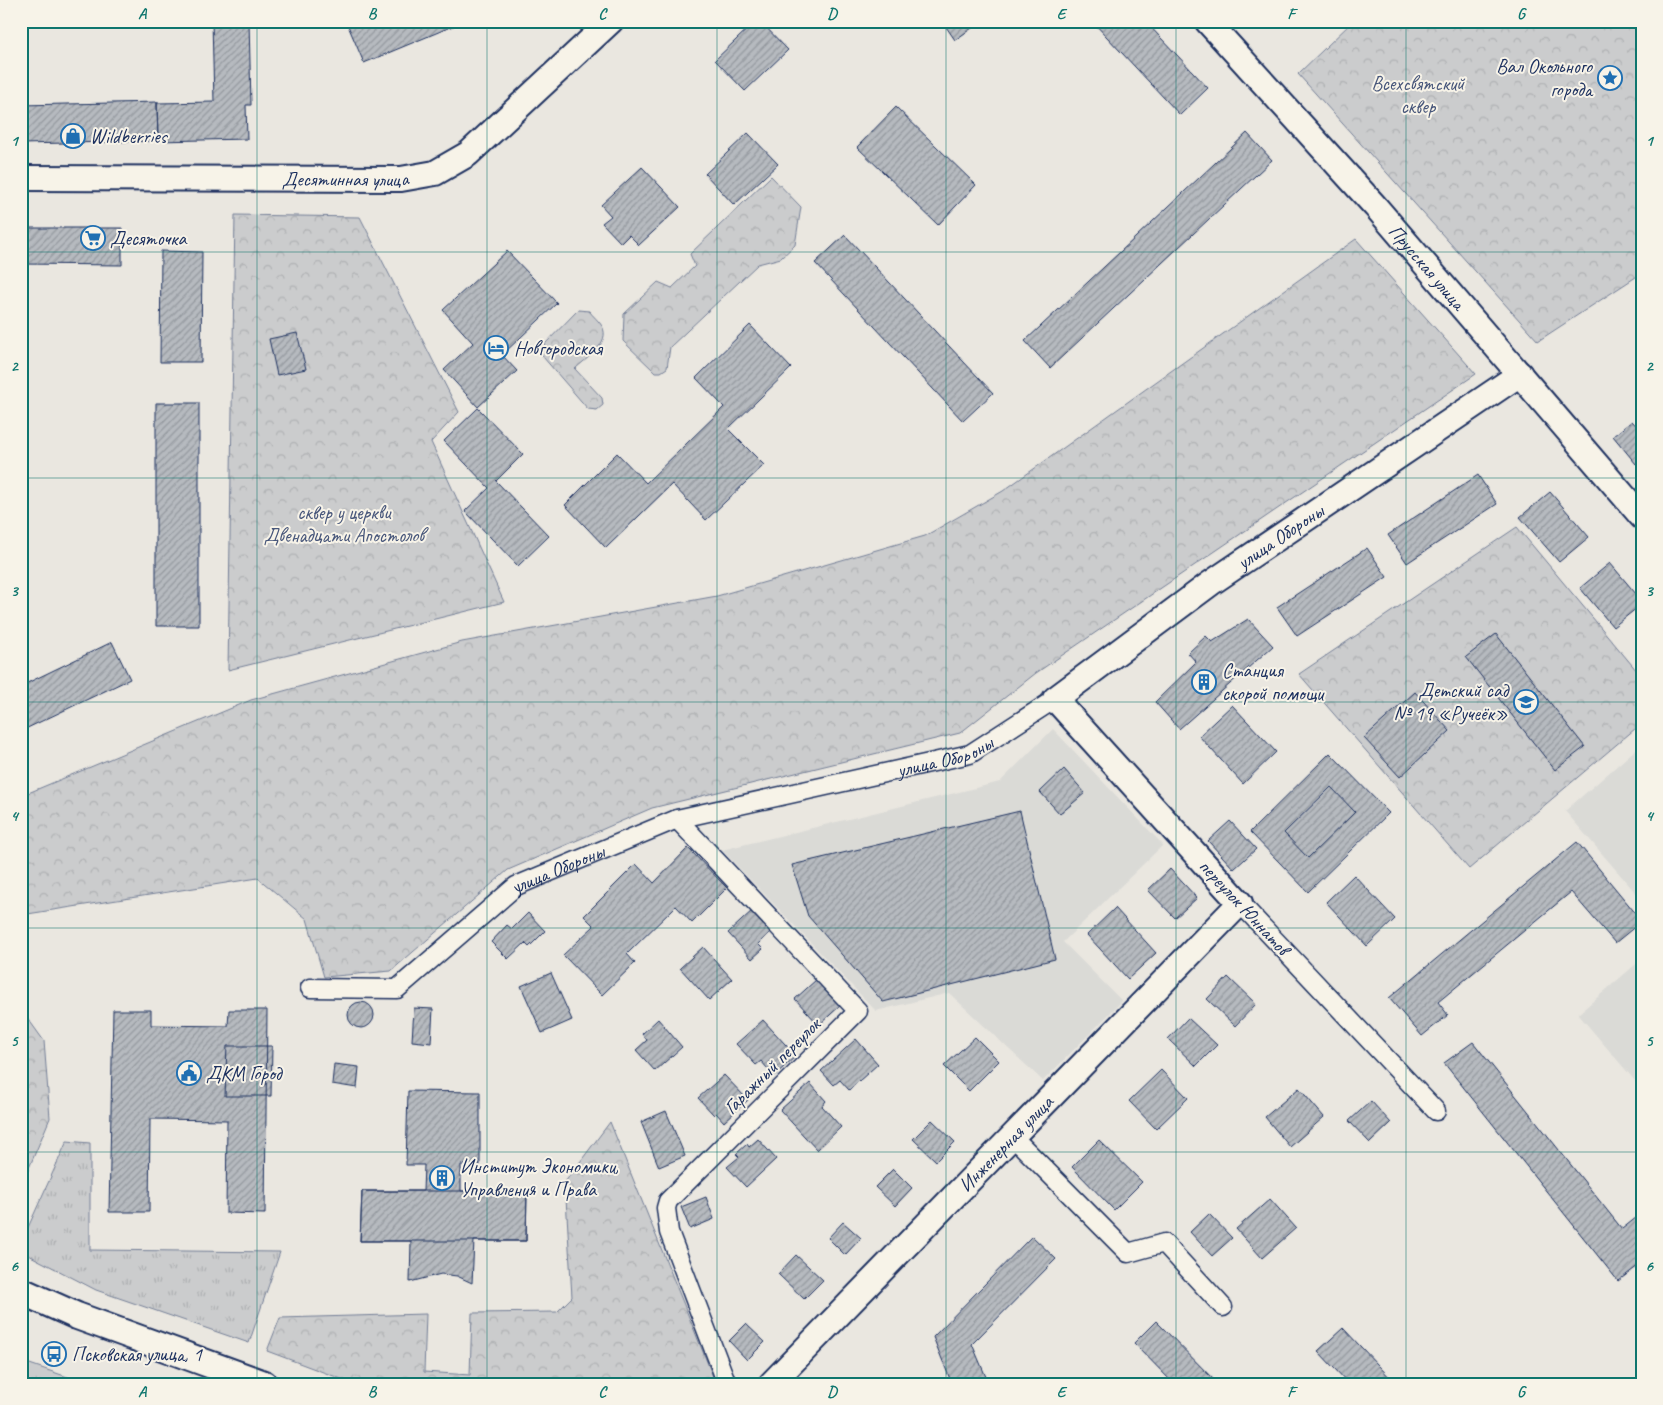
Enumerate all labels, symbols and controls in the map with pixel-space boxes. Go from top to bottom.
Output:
text: A [138,4,148,24]
text: B [368,4,378,24]
text: C [598,4,608,24]
text: D [827,4,838,24]
text: E [1057,4,1068,24]
text: F [1287,4,1298,24]
text: G [1517,4,1527,24]
place label: Вал Окольного города [1496,54,1594,102]
place icon: Вал Окольного города [1597,65,1623,91]
park label: Всехсвятский сквер [1372,71,1466,119]
shop icon: Wildberries [60,123,86,149]
place label: Wildberries [90,124,169,149]
text: 1 [10,131,19,151]
text: 1 [1645,131,1654,151]
street label: Десятинная улица [282,165,412,192]
street label: Прусская улица [1383,219,1472,316]
supermarket icon: Десяточка [80,225,106,251]
place label: Десяточка [110,226,187,251]
hotel icon: Новгородская [483,335,509,361]
place label: Новгородская [514,336,604,361]
text: 2 [10,356,19,376]
text: 2 [1645,356,1654,376]
street label: улица Обороны [1231,497,1329,575]
park label: сквер у церкви Двенадцати Апостолов [264,500,429,548]
text: 3 [10,581,19,601]
text: 3 [1645,581,1654,601]
place label: Станция скорой помощи [1222,658,1325,706]
building icon: Станция скорой помощи [1191,669,1217,695]
place label: Детский сад № 19 «Ручеёк» [1394,678,1510,726]
school or university icon: Детский сад № 19 «Ручеёк» [1513,689,1539,715]
street label: улица Обороны [894,729,999,783]
text: 4 [10,806,19,826]
text: 4 [1645,806,1654,826]
street label: улица Обороны [503,838,609,899]
street label: переулок Юннатов [1193,854,1297,962]
street label: Гаражный переулок [718,1011,827,1120]
text: 5 [11,1031,20,1051]
text: 5 [1646,1031,1655,1051]
public building icon: ДКМ Город [176,1060,202,1086]
place label: ДКМ Город [206,1061,283,1086]
street label: Инженерная улица [953,1089,1059,1197]
place label: Институт Экономики, Управления и Права [460,1154,619,1202]
building icon: Институт Экономики, Управления и Права [429,1165,455,1191]
text: 6 [10,1256,19,1276]
text: 6 [1645,1256,1654,1276]
bus stop icon: Псковская улица, 1 [41,1341,67,1367]
place label: Псковская улица, 1 [72,1342,203,1367]
text: A [138,1382,148,1402]
text: B [368,1382,378,1402]
text: C [598,1382,608,1402]
text: D [827,1382,838,1402]
text: E [1057,1382,1068,1402]
text: F [1287,1382,1298,1402]
text: G [1517,1382,1527,1402]

